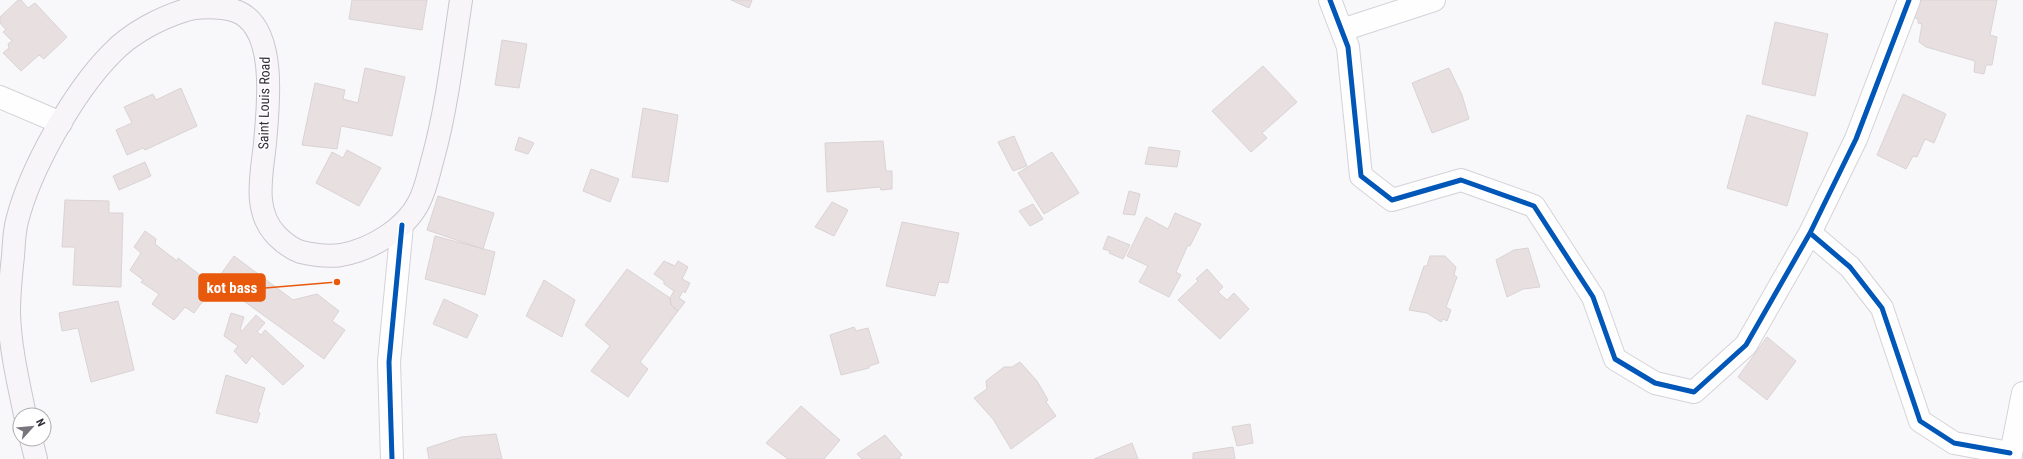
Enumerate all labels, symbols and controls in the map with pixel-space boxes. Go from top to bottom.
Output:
street label: Saint Louis Road [255,57,273,149]
callout: kot bass [199,274,265,301]
text: kot bass [207,279,258,297]
north arrow [12,407,52,447]
text: N [33,417,48,429]

